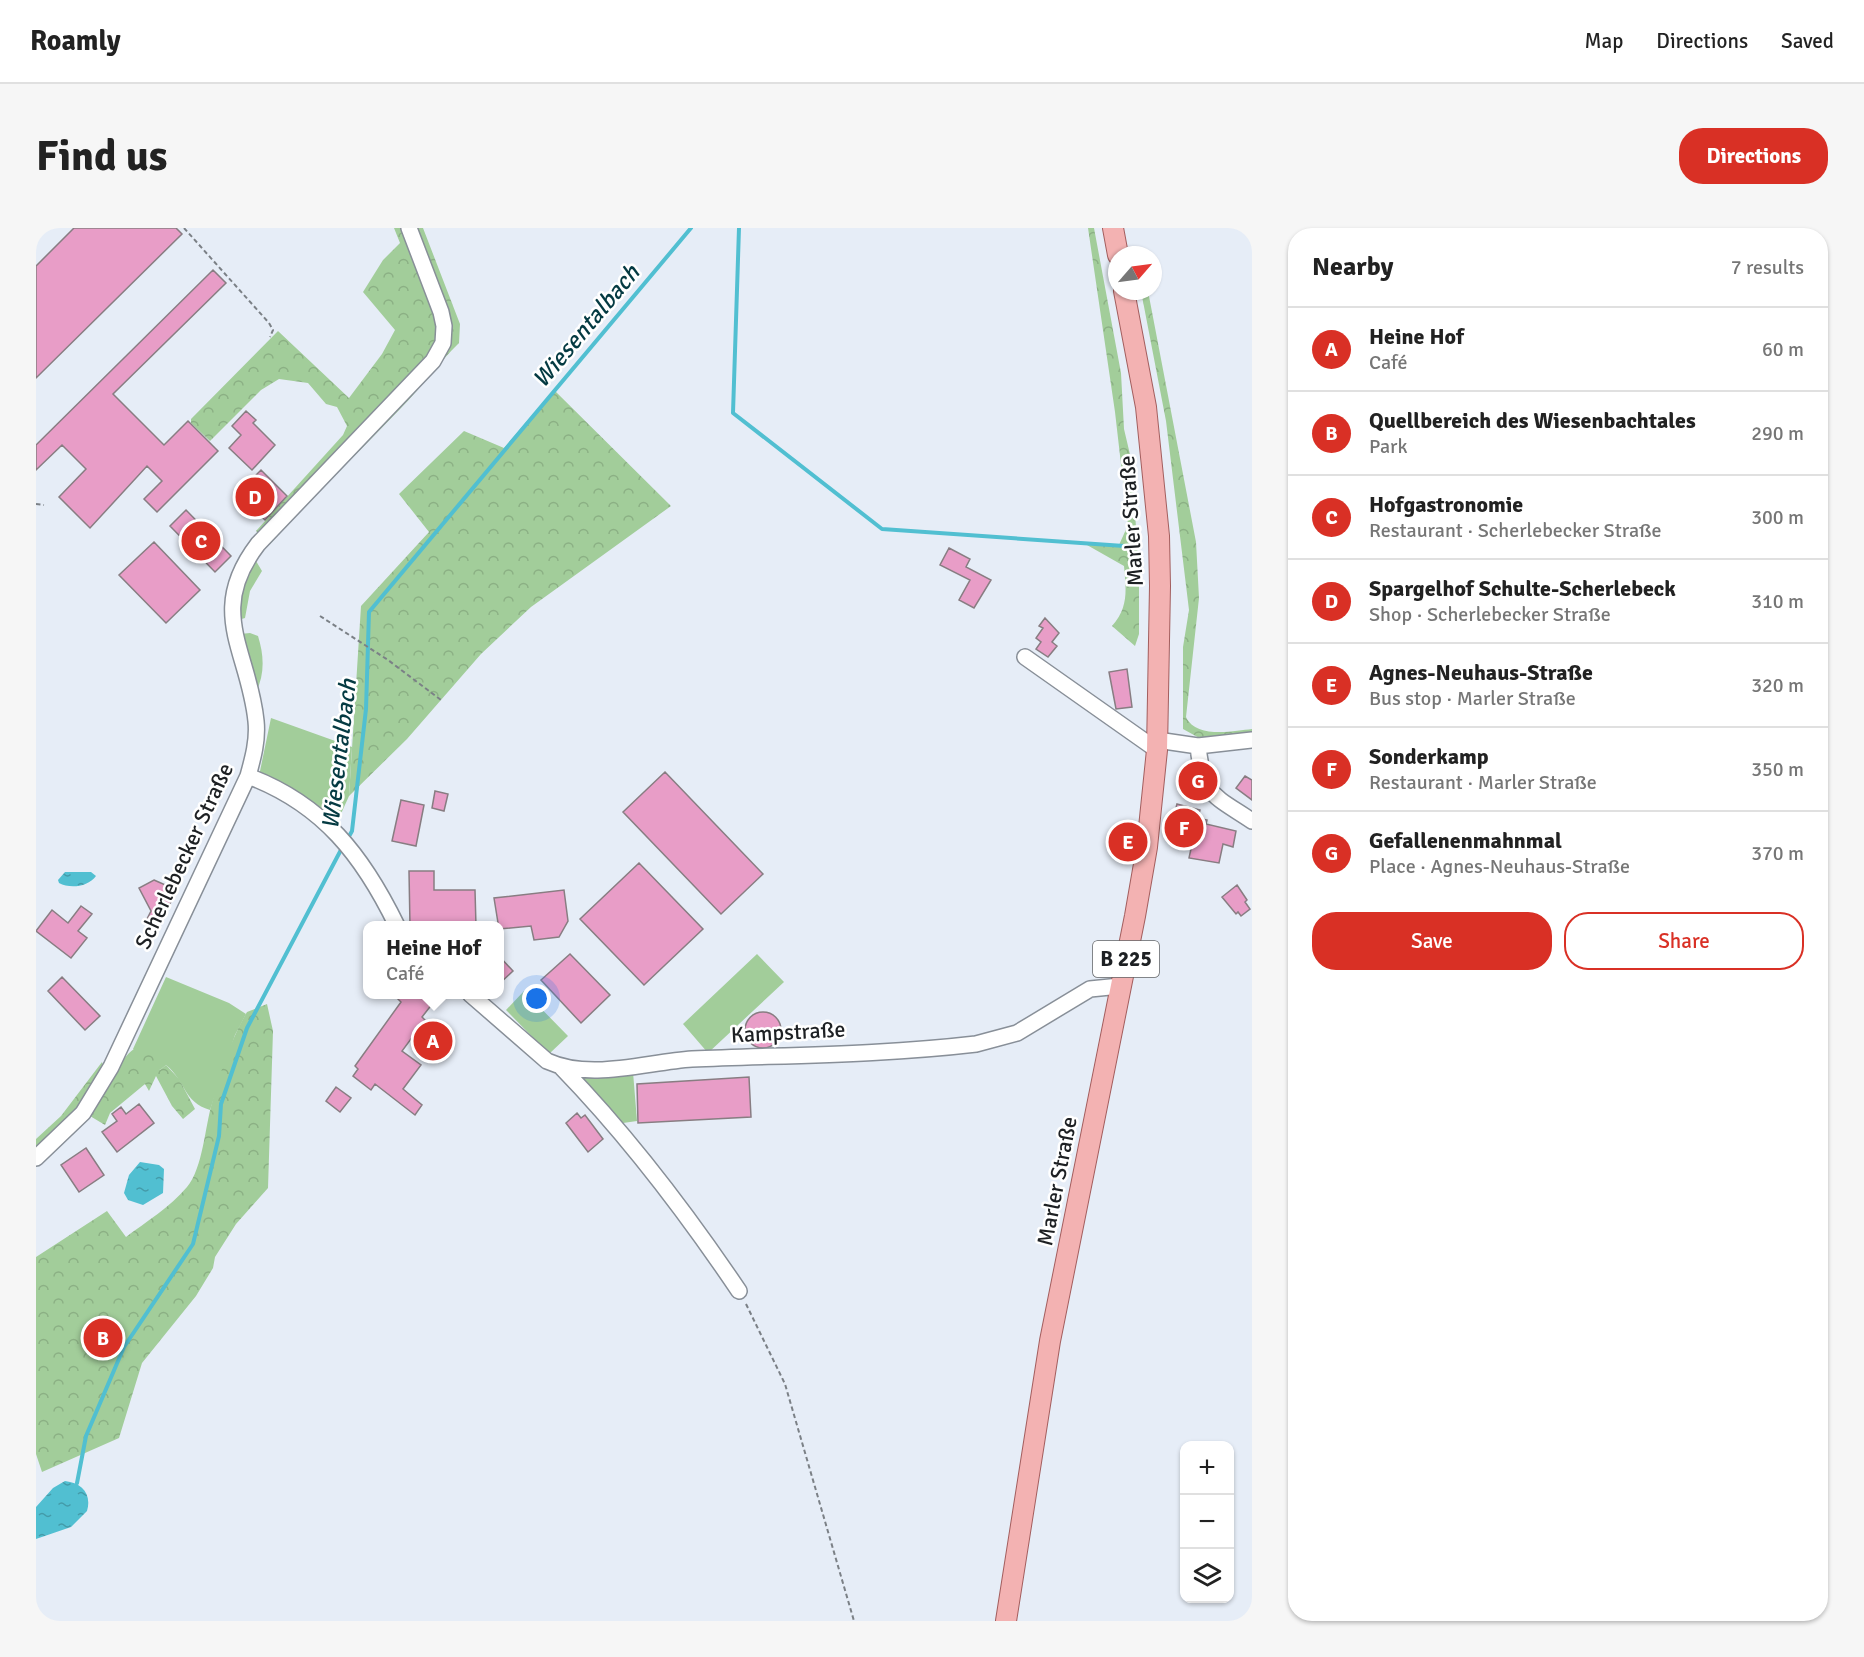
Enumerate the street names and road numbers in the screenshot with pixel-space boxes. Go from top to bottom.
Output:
street label: Marler Straße [1113,455,1149,587]
street label: Scherlebecker Straße [129,759,239,953]
road number: B 225 [1093,941,1159,977]
street label: Kampstraße [730,1016,846,1048]
street label: Marler Straße [1031,1114,1083,1248]

